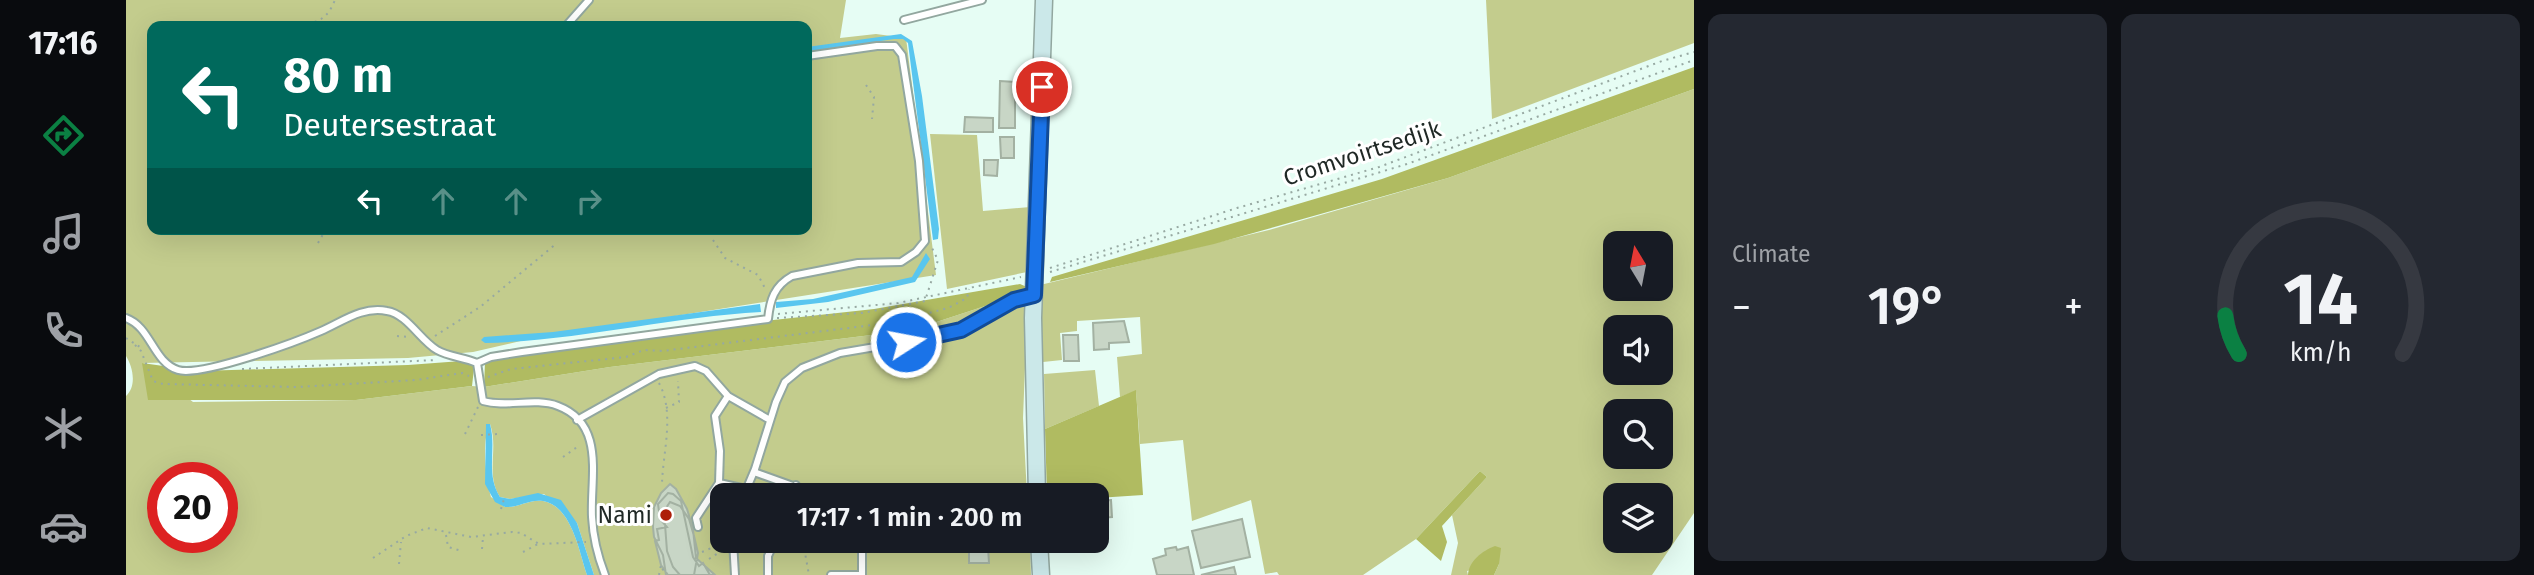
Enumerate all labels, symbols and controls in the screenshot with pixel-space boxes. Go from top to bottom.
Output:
text: 17:16 [28,24,98,62]
text: 80 m [283,46,393,105]
icon: left [168,49,259,140]
pin [1012,57,1072,117]
icon: arrive [1023,68,1061,106]
text: Deutersestraat [283,106,496,144]
icon: directions [39,111,88,160]
street label: Cromvoirtsedijk [1280,114,1444,192]
icon: left [351,182,389,220]
icon: ahead [424,182,462,220]
icon: ahead [497,182,535,220]
icon: right [570,182,608,220]
icon: music [39,209,88,258]
north arrow [1603,231,1673,301]
map controls [1603,231,1673,553]
text: Climate [1732,240,1811,268]
text: 14 [2283,256,2358,343]
text: 19° [1868,275,1947,338]
text: − [1732,284,1751,330]
text: + [2064,284,2083,330]
position arrow [869,305,943,379]
icon: phone [39,306,88,355]
button: sound [1603,315,1673,385]
text: km/h [2290,337,2351,367]
button: search [1603,399,1673,469]
icon: climate [39,404,88,453]
speed limit sign: 20 [147,462,238,553]
button: layers [1603,483,1673,553]
place label: Nami [598,501,652,529]
icon: car [39,502,88,551]
text: 17:17 · 1 min · 200 m [797,502,1022,533]
marker: Nami [658,507,674,523]

